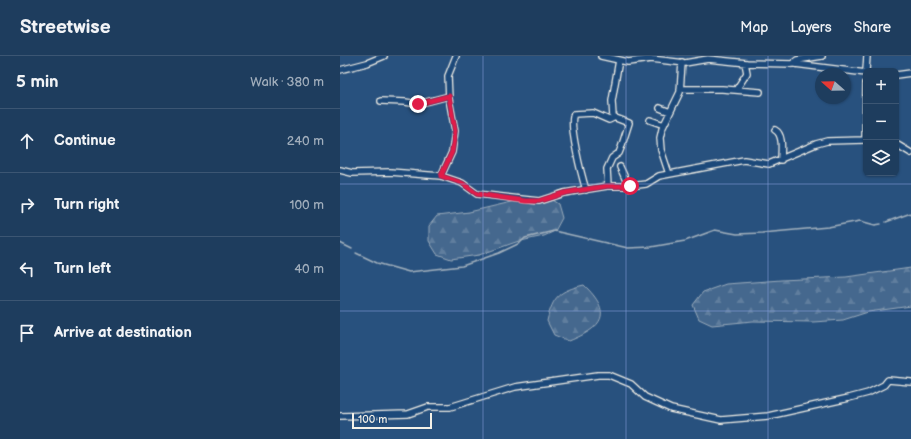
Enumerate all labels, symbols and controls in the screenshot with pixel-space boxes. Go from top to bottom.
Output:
text: Streetwise [20,16,111,39]
text: Map [740,19,768,36]
text: Layers [790,19,832,36]
text: Share [854,19,891,36]
north arrow [815,68,851,104]
map controls [863,68,899,176]
button: + [863,68,899,104]
text: 5 min [16,72,59,92]
text: Walk · 380 m [250,74,324,90]
route end [409,95,427,113]
button: − [863,104,899,140]
icon: ahead [16,130,38,152]
text: Continue [54,131,116,150]
text: 240 m [287,133,324,149]
button: layers [863,140,899,176]
route start [621,177,639,195]
icon: right [16,194,38,216]
text: Turn right [54,195,119,214]
text: 100 m [289,197,324,213]
icon: left [16,258,38,280]
text: Turn left [54,259,111,278]
text: 40 m [294,261,324,277]
icon: arrive [16,322,38,344]
text: Arrive at destination [54,323,192,342]
scale bar [352,411,432,430]
text: 100 m [358,413,387,426]

